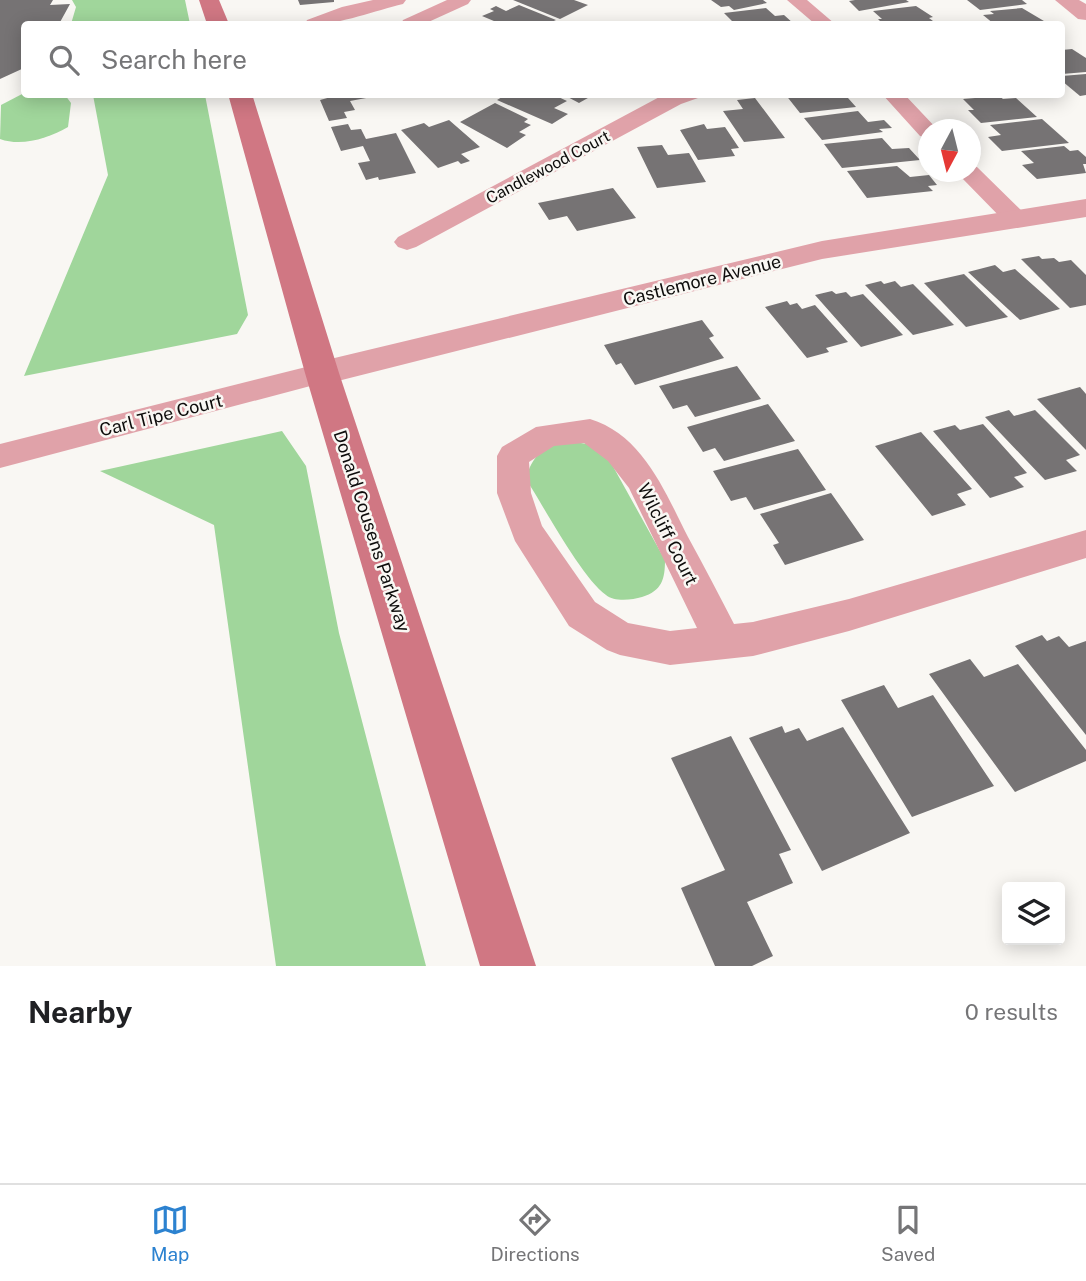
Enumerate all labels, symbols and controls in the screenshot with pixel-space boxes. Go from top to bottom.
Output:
search box [21,21,1065,98]
icon: search [45,41,83,79]
text: Search here [101,44,247,75]
north arrow [918,119,981,182]
street label: Candlewood Court [483,126,613,208]
street label: Castlemore Avenue [621,250,783,310]
street label: Carl Tipe Court [97,390,225,440]
street label: Donald Cousens Parkway [329,428,415,635]
street label: Wilcliff Court [633,480,703,588]
map controls [1002,882,1065,945]
button: layers [1002,882,1065,945]
text: Nearby [28,994,132,1030]
text: 0 results [965,998,1058,1025]
tab: Map [151,1201,189,1265]
tab: Directions [490,1201,580,1265]
tab: Saved [881,1201,935,1265]

